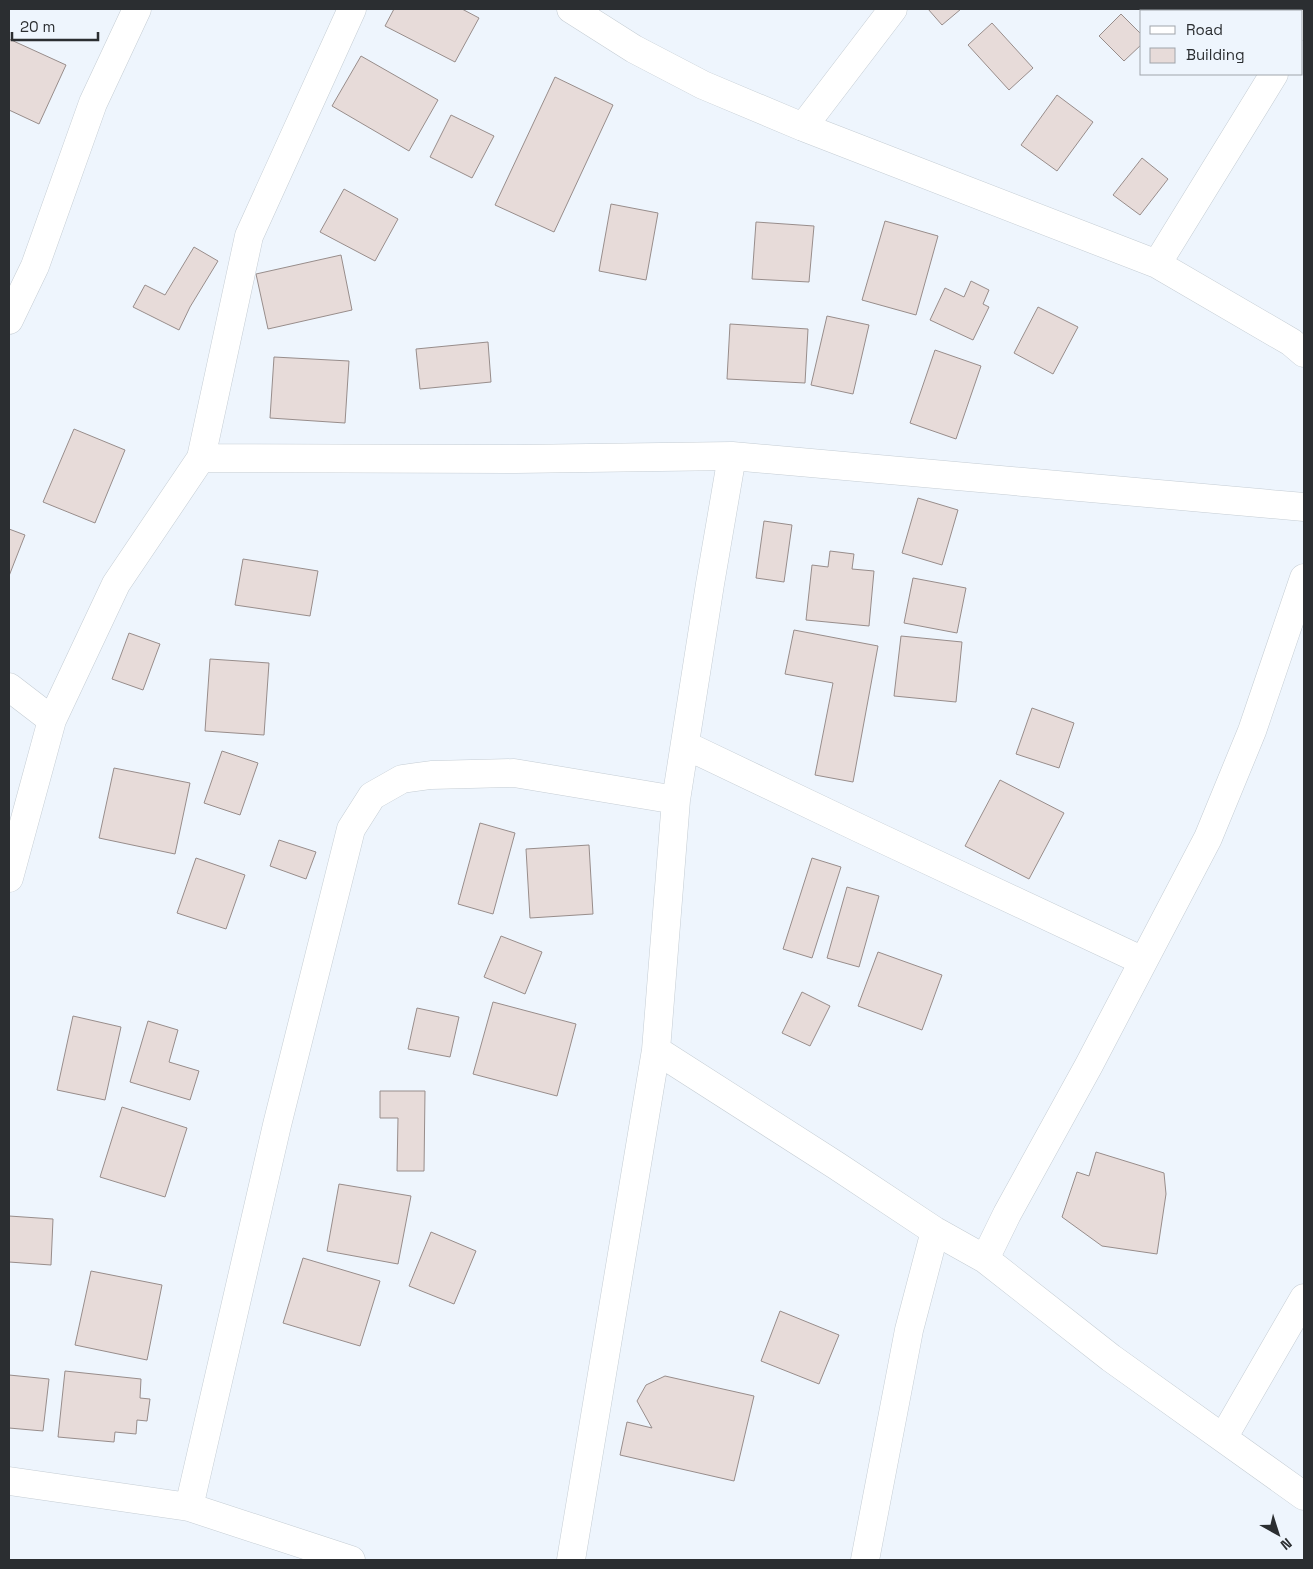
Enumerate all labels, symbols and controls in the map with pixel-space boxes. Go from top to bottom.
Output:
scale bar [12,10,99,42]
legend [1140,10,1303,75]
text: 20 m [20,17,55,36]
text: Road [1186,20,1223,39]
text: Building [1186,45,1245,64]
north arrow [1253,1509,1303,1559]
text: N [1277,1534,1295,1554]

